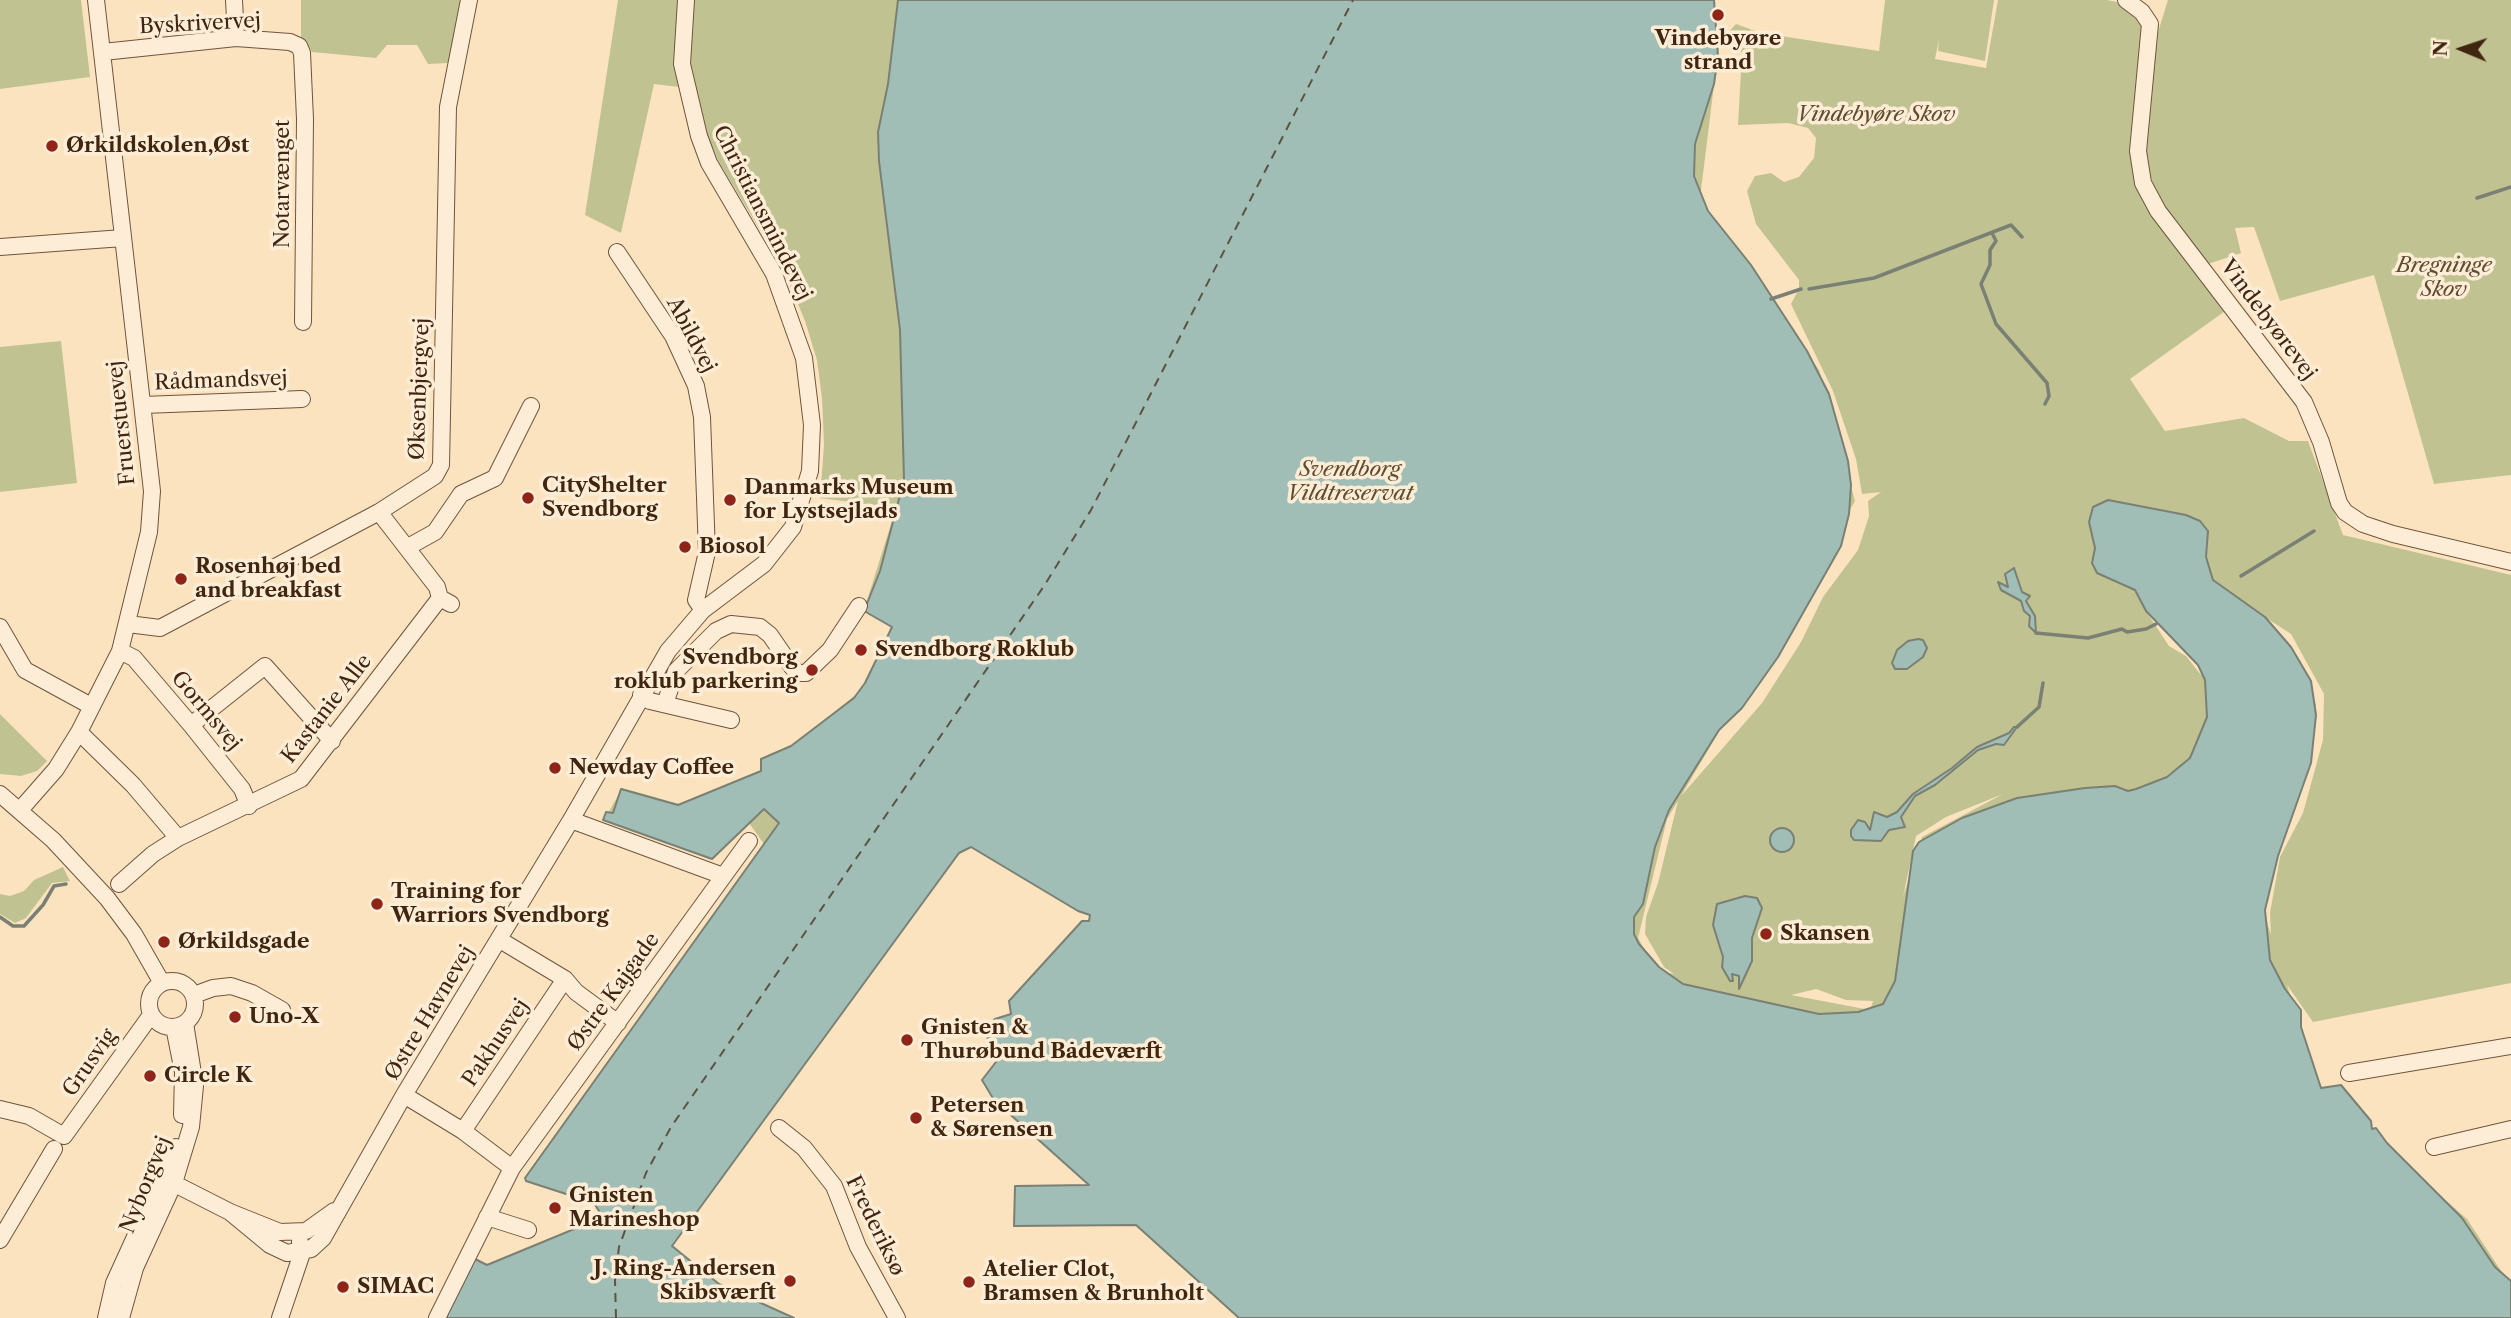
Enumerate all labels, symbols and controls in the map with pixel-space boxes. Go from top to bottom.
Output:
marker: Vindebyøre strand [1710,7,1726,23]
street label: Byskrivervej [138,8,262,40]
north arrow [2427,14,2497,84]
place label: Vindebyøre strand [1655,26,1781,76]
text: N [2429,40,2452,57]
park label: Vindebyøre Skov [1797,102,1955,128]
street label: Notarvænget [270,120,296,248]
street label: Christiansmindevej [707,122,817,304]
place label: Ørkildskolen,Øst [66,133,249,159]
marker: Ørkildskolen,Øst [44,138,60,154]
park label: Bregninge Skov [2396,253,2492,303]
street label: Vindebyørevej [2215,255,2321,385]
street label: Abildvej [661,293,721,377]
street label: Øksenbjergvej [405,317,435,461]
street label: Fruerstuevej [103,359,141,487]
street label: Rådmandsvej [154,366,288,396]
park label: Svendborg Vildtreservat [1287,457,1413,507]
place label: CityShelter Svendborg [542,473,667,523]
place label: Danmarks Museum for Lystsejlads [744,475,954,525]
marker: CityShelter Svendborg [520,490,536,506]
marker: Danmarks Museum for Lystsejlads [722,492,738,508]
place label: Biosol [699,534,766,560]
marker: Biosol [677,539,693,555]
place label: Rosenhøj bed and breakfast [195,554,342,604]
marker: Rosenhøj bed and breakfast [173,571,189,587]
place label: Svendborg Roklub [875,637,1074,663]
marker: Svendborg Roklub [853,642,869,658]
place label: Svendborg roklub parkering [614,645,798,695]
street label: Kastanie Alle [277,649,377,769]
marker: Svendborg roklub parkering [804,662,820,678]
street label: Gormsvej [166,666,246,756]
place label: Newday Coffee [569,755,734,781]
marker: Newday Coffee [547,760,563,776]
place label: Training for Warriors Svendborg [391,879,609,929]
marker: Training for Warriors Svendborg [369,896,385,912]
place label: Skansen [1780,921,1870,947]
marker: Skansen [1758,926,1774,942]
street label: Østre Kajgade [563,928,665,1056]
place label: Ørkildsgade [178,929,309,955]
marker: Ørkildsgade [156,934,172,950]
street label: Østre Havnevej [380,941,480,1085]
street label: Pakhusvej [457,994,535,1092]
place label: Uno-X [249,1004,319,1030]
marker: Uno-X [227,1009,243,1025]
place label: Gnisten & Thurøbund Bådeværft [921,1015,1162,1065]
street label: Grusvig [58,1024,122,1102]
marker: Gnisten & Thurøbund Bådeværft [899,1032,915,1048]
place label: Circle K [164,1063,252,1089]
marker: Circle K [142,1068,158,1084]
place label: Petersen & Sørensen [930,1093,1053,1143]
marker: Petersen & Sørensen [908,1110,924,1126]
street label: Nyborgvej [115,1133,177,1237]
street label: Frederiksø [840,1172,910,1280]
place label: Gnisten Marineshop [569,1183,700,1233]
marker: Gnisten Marineshop [547,1200,563,1216]
place label: J. Ring-Andersen Skibsværft [594,1256,776,1306]
place label: Atelier Clot, Bramsen & Brunholt [983,1257,1204,1307]
marker: J. Ring-Andersen Skibsværft [782,1273,798,1289]
place label: SIMAC [357,1274,434,1300]
marker: Atelier Clot, Bramsen & Brunholt [961,1274,977,1290]
marker: SIMAC [335,1279,351,1295]

